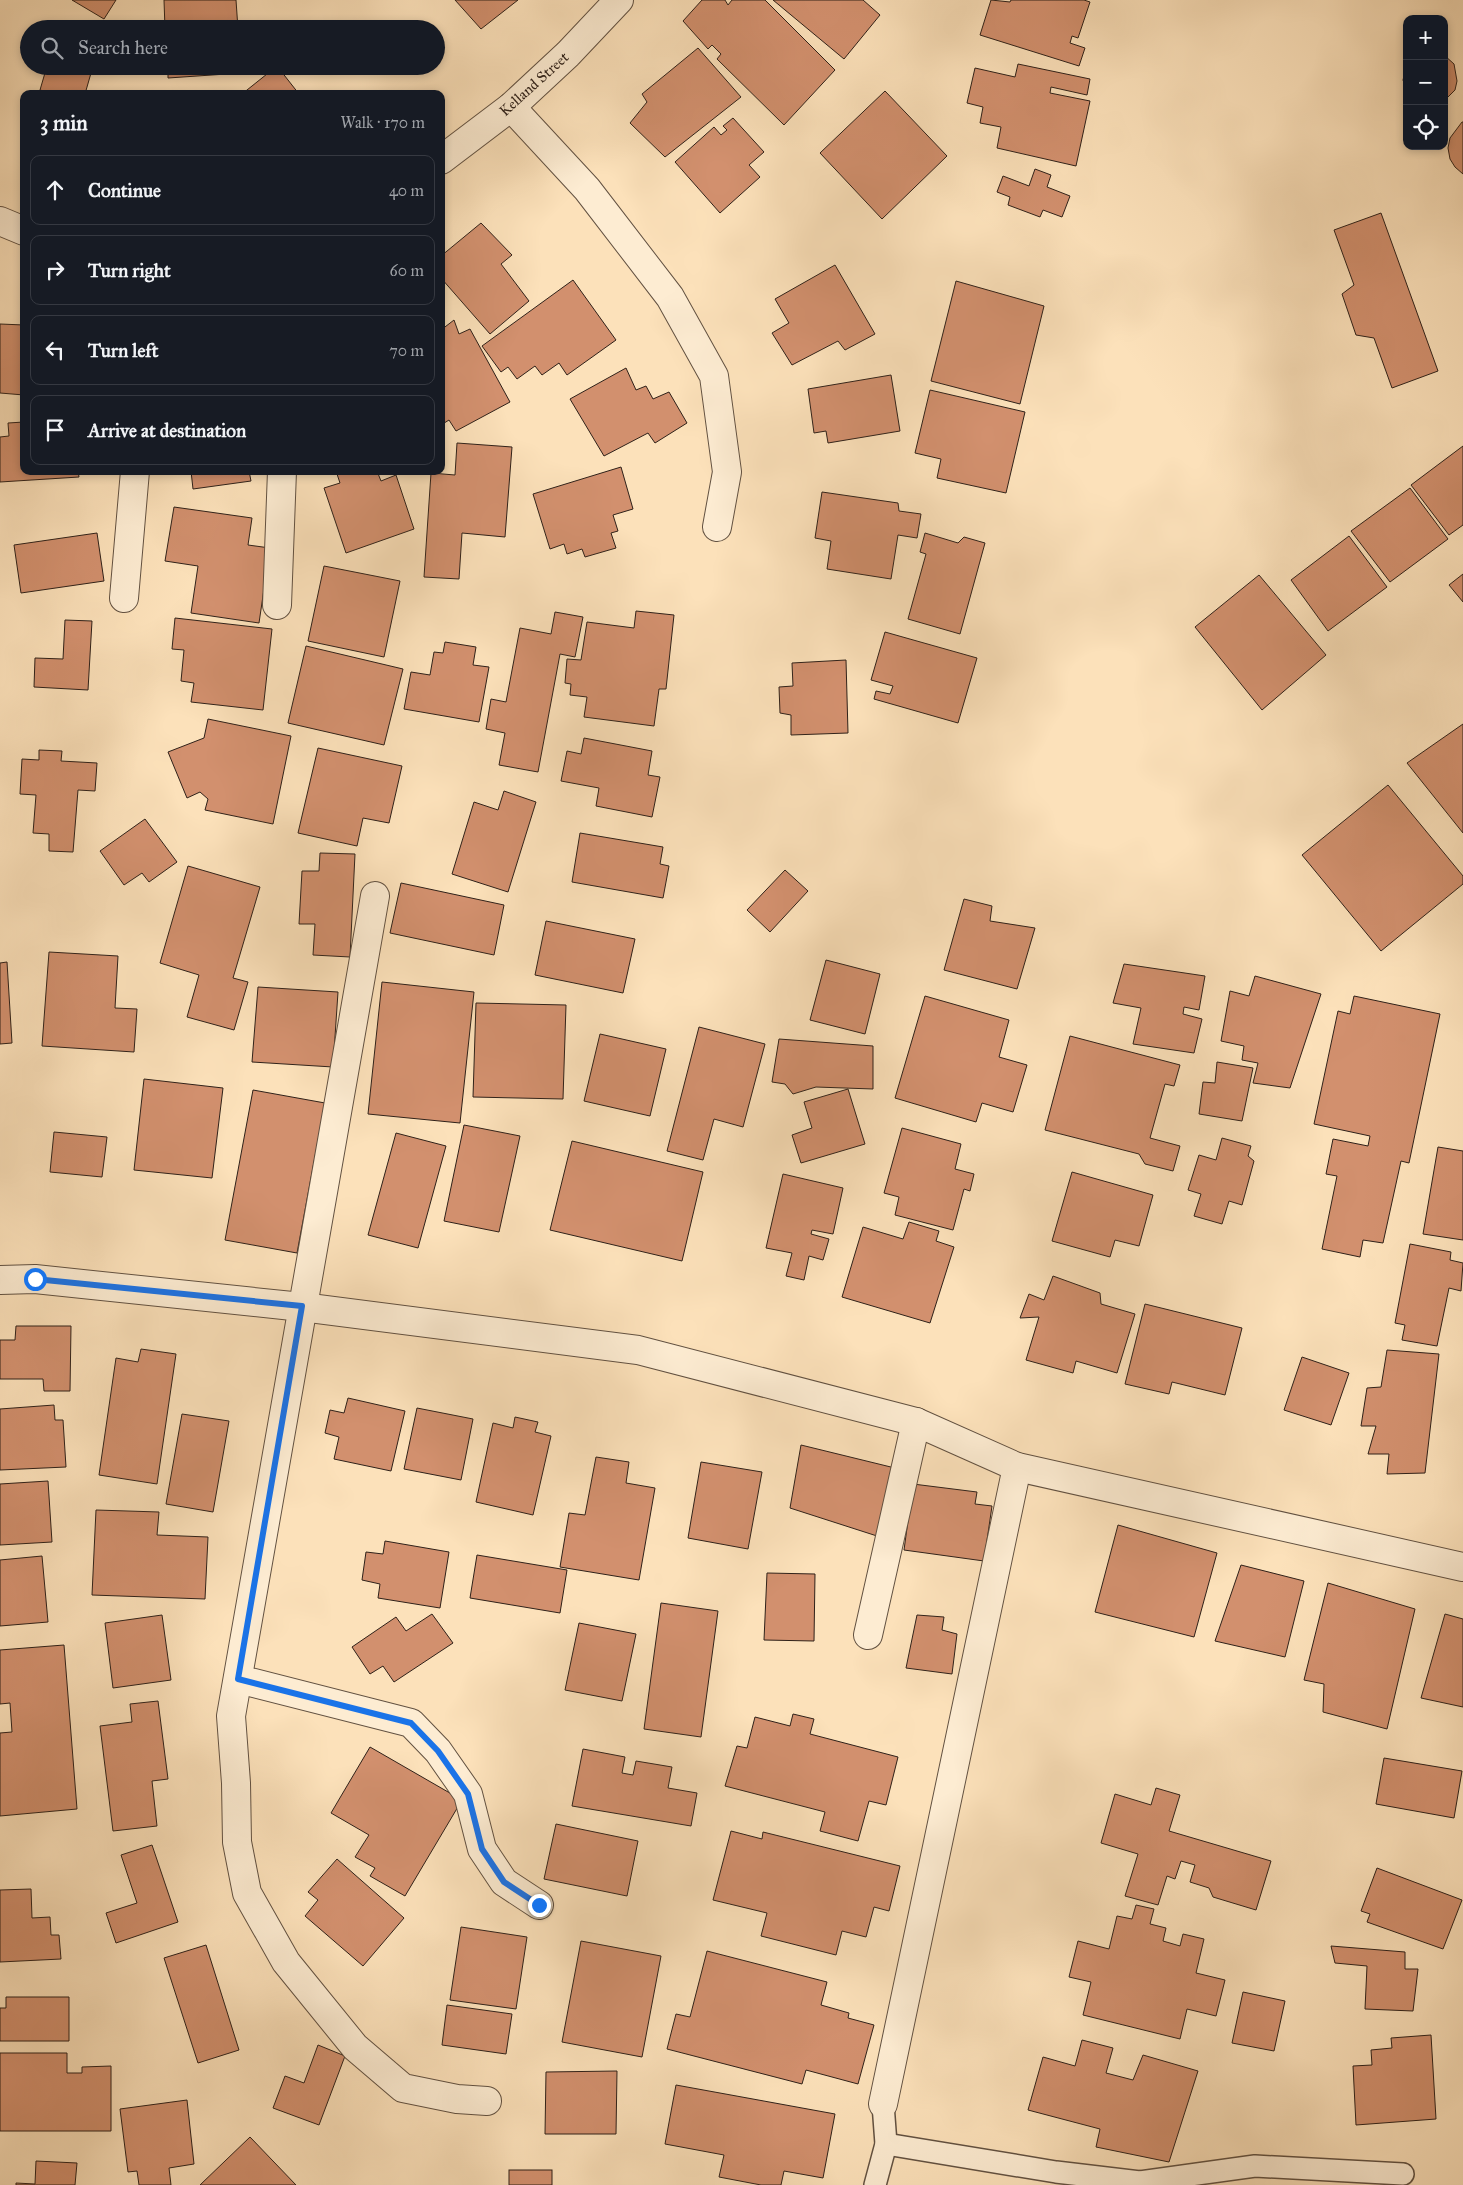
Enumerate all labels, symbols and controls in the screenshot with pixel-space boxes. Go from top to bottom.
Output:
map controls [1403,15,1448,150]
button: + [1403,15,1448,60]
search box [20,20,445,75]
icon: search [38,34,66,62]
text: Search here [78,36,168,59]
street label: Kelland Street [496,48,573,120]
button: − [1403,60,1448,105]
button: locate [1403,105,1448,150]
text: 3 min [40,110,88,136]
text: Walk · 170 m [341,113,425,132]
icon: ahead [41,176,69,204]
text: Continue [88,179,161,202]
text: 40 m [389,181,424,200]
icon: right [41,256,69,284]
text: Turn right [88,259,171,282]
text: 60 m [390,261,424,280]
icon: left [41,336,69,364]
text: Turn left [88,339,158,362]
text: 70 m [389,341,424,360]
icon: arrive [41,416,69,444]
text: Arrive at destination [88,419,246,442]
route start [24,1268,47,1291]
route end [528,1894,551,1917]

